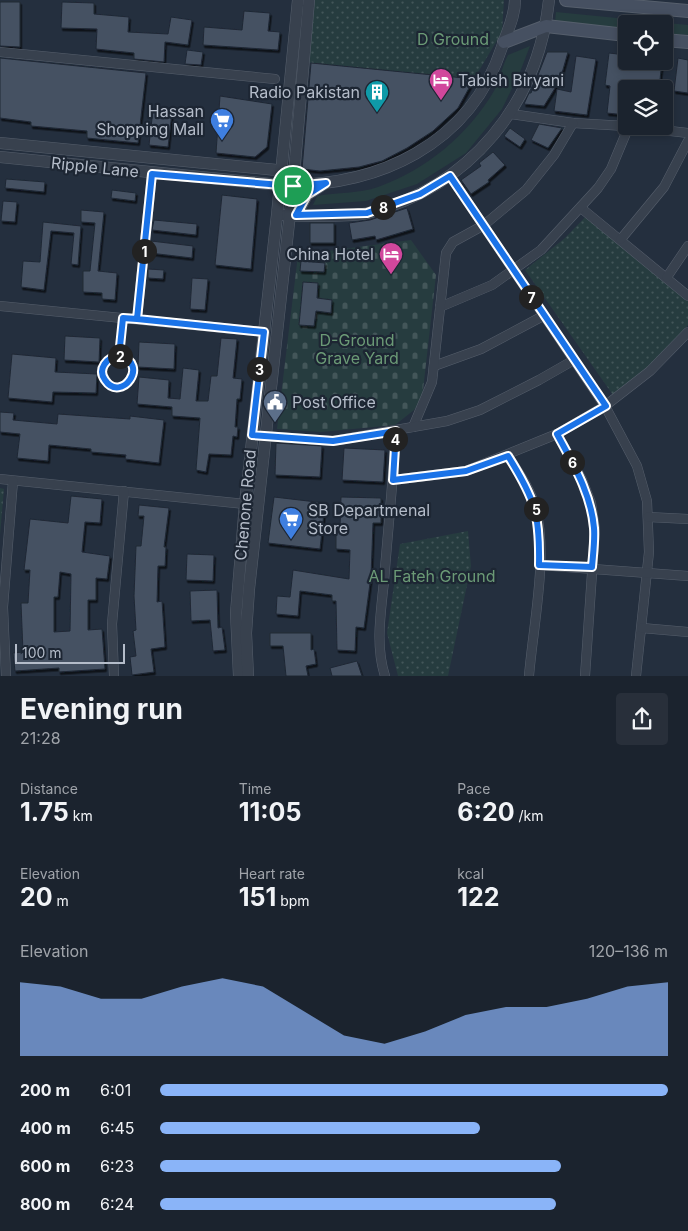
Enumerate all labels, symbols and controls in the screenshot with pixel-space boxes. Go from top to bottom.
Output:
map controls [618,15,673,135]
button: locate [618,15,673,70]
park label: D Ground [417,29,489,49]
hotel icon: Tabish Biryani [428,67,454,101]
place label: Tabish Biryani [458,70,564,90]
building icon: Radio Pakistan [364,79,390,113]
button: layers [618,80,673,135]
place label: Radio Pakistan [249,82,360,102]
place label: Hassan Shopping Mall [96,101,204,139]
supermarket icon: Hassan Shopping Mall [209,107,235,141]
street label: Ripple Lane [50,152,140,182]
pin [272,165,314,207]
icon: arrive [279,172,307,200]
pin: 8 [370,194,396,220]
text: 8 [379,199,388,216]
pin: 1 [132,238,156,264]
hotel icon: China Hotel [378,241,404,275]
text: 1 [141,243,148,260]
place label: China Hotel [286,244,374,264]
pin: 7 [518,284,544,310]
text: 7 [527,289,536,306]
park label: D-Ground Grave Yard [315,330,399,368]
pin: 2 [108,344,132,368]
text: 2 [116,348,125,365]
pin: 3 [246,356,272,382]
text: 3 [255,361,264,378]
public building icon: Post Office [262,389,288,423]
place label: Post Office [292,392,376,412]
pin: 4 [382,426,408,452]
text: 4 [391,431,400,448]
street label: Chenone Road [230,449,260,561]
pin: 6 [560,450,584,474]
text: 6 [568,454,577,471]
pin: 5 [524,496,548,522]
place label: SB Departmenal Store [308,500,430,538]
text: 5 [532,501,541,518]
supermarket icon: SB Departmenal Store [278,506,304,540]
park label: AL Fateh Ground [369,566,496,586]
scale bar [15,641,125,664]
text: 100 m [22,644,62,661]
text: Evening run [20,692,183,726]
button: share [616,693,668,745]
text: 21:28 [20,728,61,748]
text: Distance [20,780,78,797]
text: Time [239,780,272,797]
text: Pace [457,780,490,797]
text: 1.75 [20,797,69,827]
text: 11:05 [239,797,301,827]
text: 6:20 [457,797,515,827]
text: km [69,807,93,824]
text: /km [515,807,543,824]
text: Elevation [20,865,80,882]
text: Heart rate [239,865,305,882]
text: kcal [457,865,484,882]
text: 20 [20,882,53,912]
text: 151 [239,882,276,912]
text: 122 [457,882,500,912]
text: m [53,892,69,909]
text: bpm [276,892,310,909]
text: Elevation [20,941,89,961]
text: 120–136 m [589,941,668,961]
text: 200 m [20,1080,70,1100]
text: 6:01 [100,1080,131,1100]
text: 400 m [20,1118,71,1138]
text: 6:45 [100,1118,135,1138]
text: 600 m [20,1156,70,1176]
text: 6:23 [100,1156,134,1176]
text: 800 m [20,1194,70,1214]
text: 6:24 [100,1194,134,1214]

